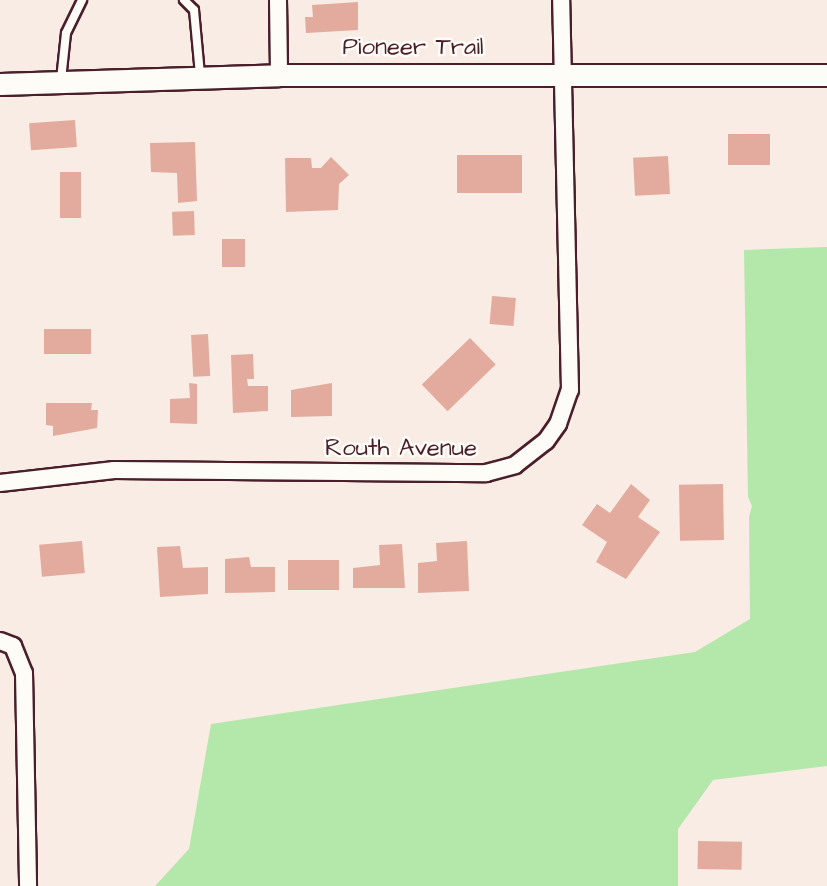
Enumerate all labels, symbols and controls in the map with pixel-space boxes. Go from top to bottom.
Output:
street label: Pioneer Trail [342,34,484,62]
street label: Routh Avenue [325,435,477,463]

